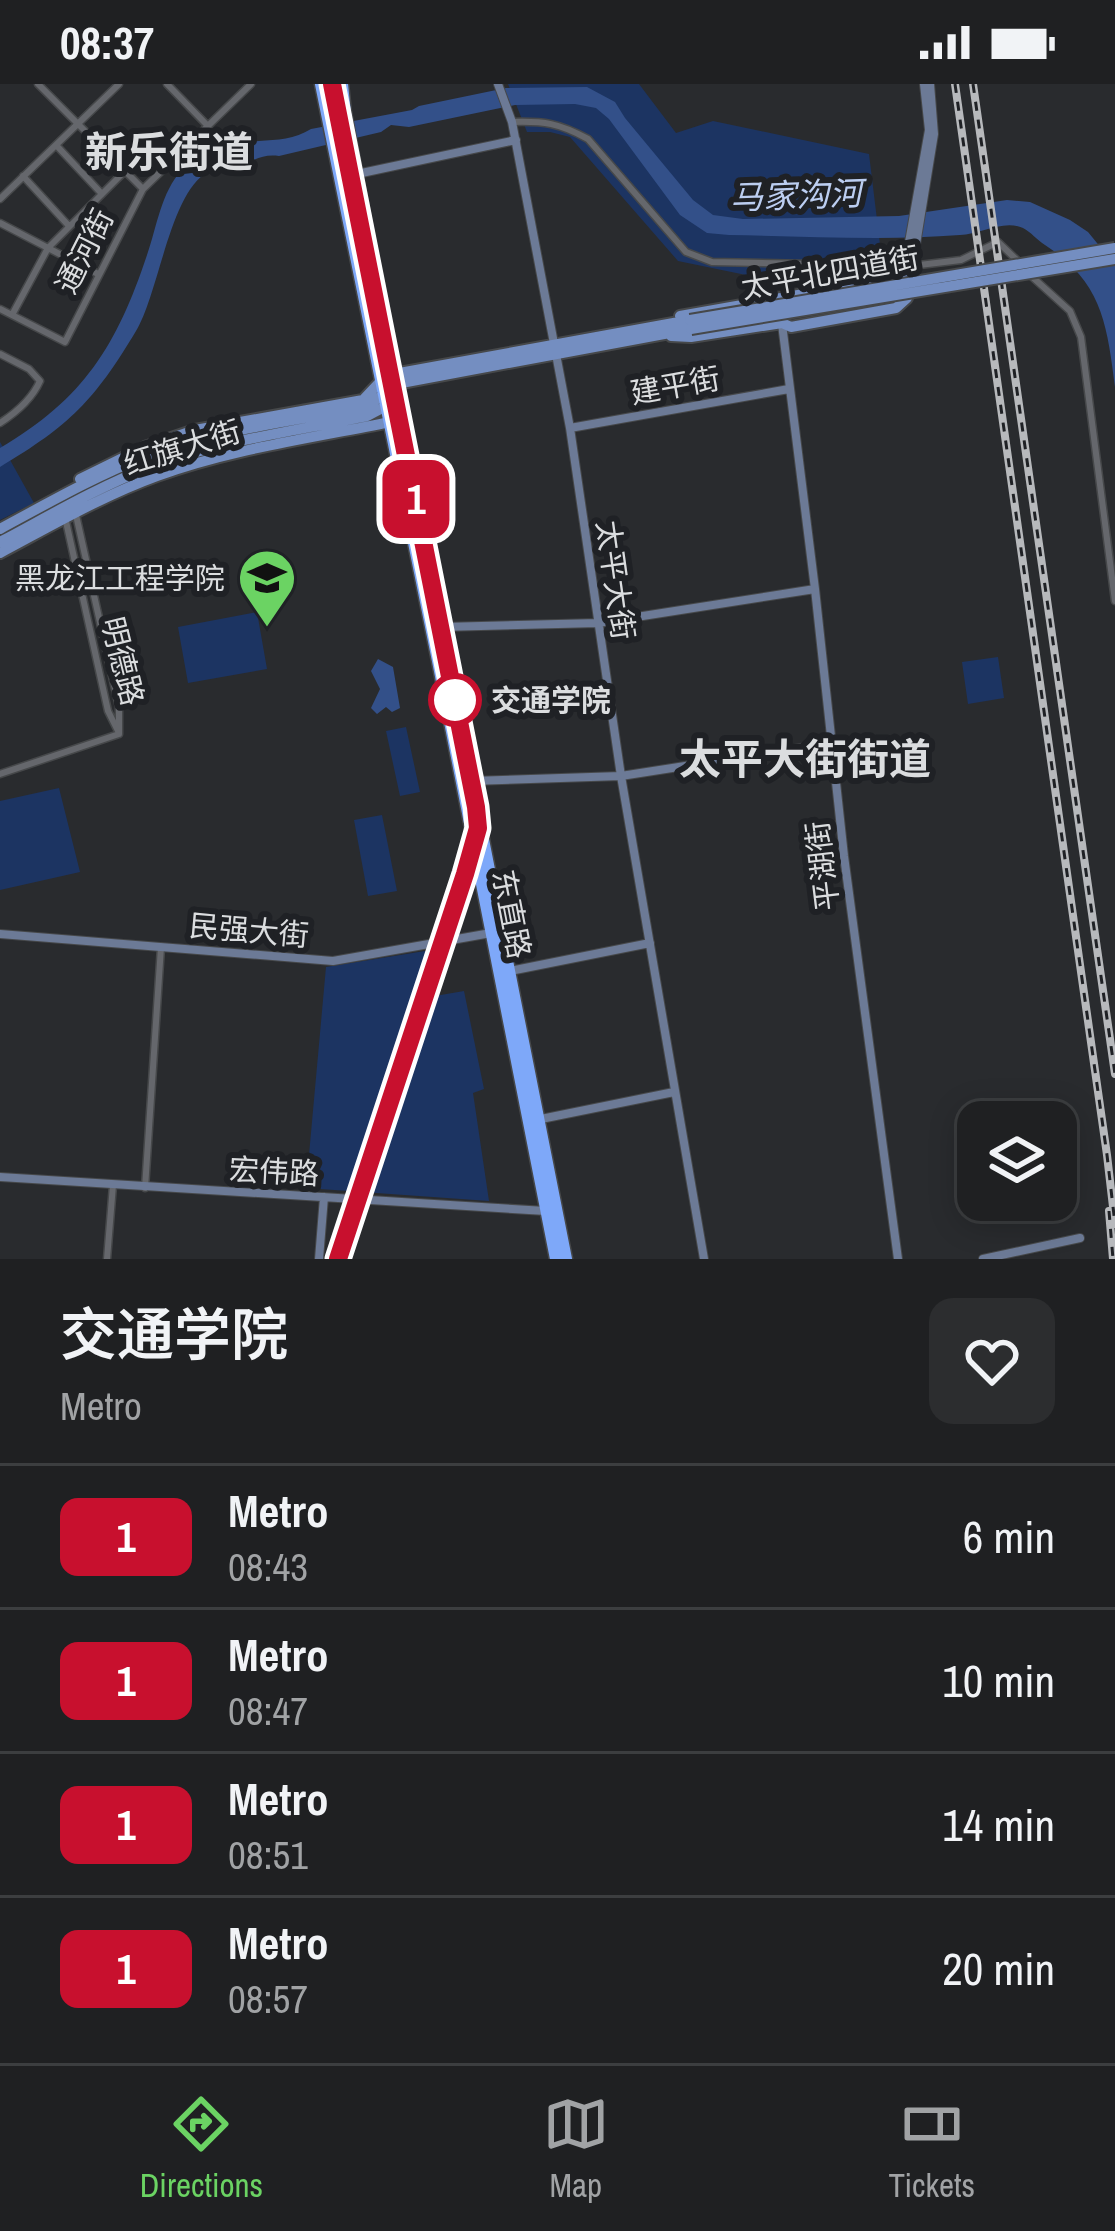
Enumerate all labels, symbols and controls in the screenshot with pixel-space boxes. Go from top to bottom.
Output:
text: 08:37 [60,12,154,73]
district label: 新乐街道 [85,124,253,180]
water label: 马家沟河 [729,171,869,219]
street label: 通河街 [46,202,122,300]
street label: 太平北四道街 [738,237,922,307]
street label: 建平街 [627,357,723,413]
street label: 红旗大街 [119,410,245,484]
line badge: 1 [377,460,455,538]
text: 1 [406,471,426,527]
street label: 太平大街 [588,518,644,642]
school or university icon: 黑龙江工程学院 [236,547,298,629]
place label: 黑龙江工程学院 [15,558,225,598]
street label: 明德路 [93,612,153,710]
marker: 交通学院 [430,675,480,725]
place label: 交通学院 [491,680,611,720]
district label: 太平大街街道 [679,731,931,787]
street label: 平湖街 [797,819,847,913]
street label: 东直路 [484,866,540,962]
street label: 民强大街 [187,905,311,955]
map controls [957,1101,1077,1221]
button: layers [957,1101,1077,1221]
street label: 宏伟路 [228,1149,320,1193]
text: 交通学院 [60,1296,288,1373]
button: heart [929,1298,1055,1424]
text: Metro [60,1380,142,1432]
text: Metro [228,1480,328,1541]
text: 6 min [963,1506,1055,1567]
text: 1 [116,1509,136,1565]
text: 08:43 [228,1541,308,1593]
text: Metro [228,1624,328,1685]
text: 10 min [942,1650,1055,1711]
text: 1 [116,1653,136,1709]
text: 08:47 [228,1685,308,1737]
text: Metro [228,1768,328,1829]
text: 14 min [942,1794,1055,1855]
text: 1 [116,1797,136,1853]
text: 08:51 [228,1829,308,1881]
text: Metro [228,1912,328,1973]
text: 20 min [942,1938,1055,1999]
text: 1 [116,1941,136,1997]
text: 08:57 [228,1973,308,2025]
tab: Directions [140,2091,263,2207]
tab: Map [543,2091,609,2207]
tab: Tickets [889,2091,975,2207]

